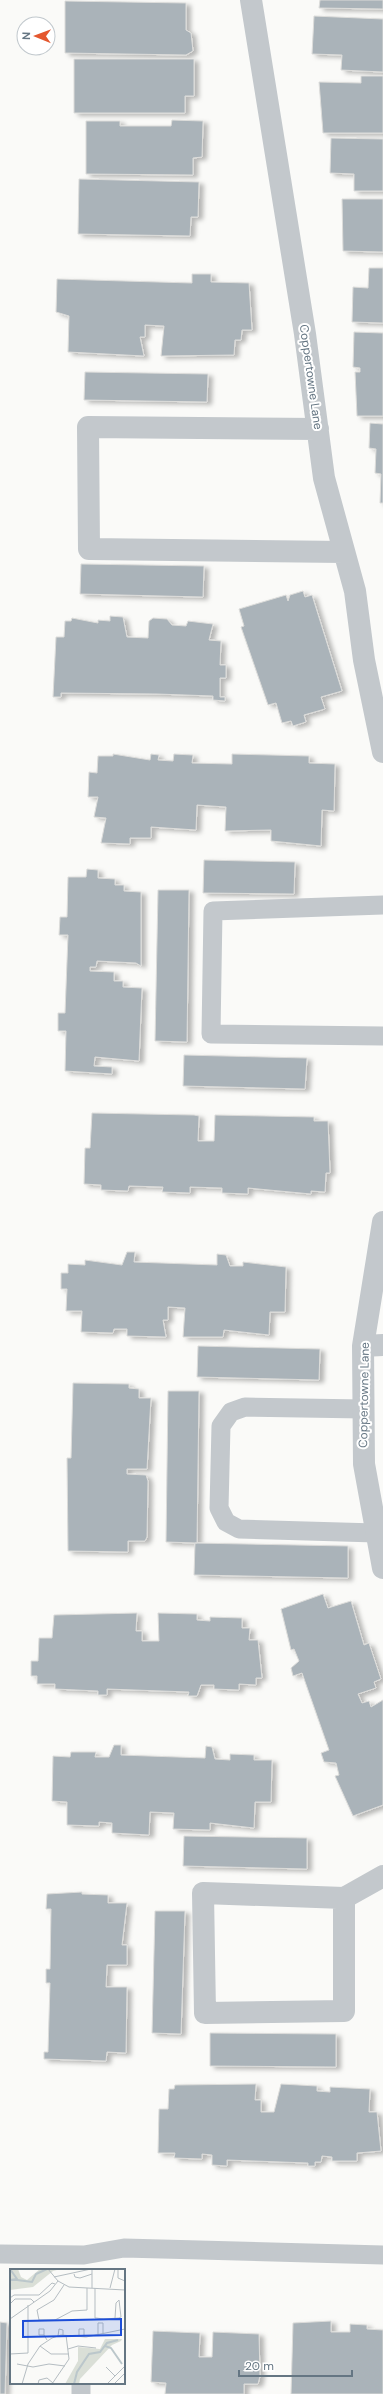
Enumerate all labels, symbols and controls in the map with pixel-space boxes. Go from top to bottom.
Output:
north arrow [16,16,56,56]
text: N [19,32,33,40]
street label: Coppertowne Lane [296,323,326,431]
street label: Coppertowne Lane [355,1342,373,1448]
inset map [10,2269,125,2384]
scale bar [239,2352,352,2378]
text: 20 m [245,2358,274,2374]

